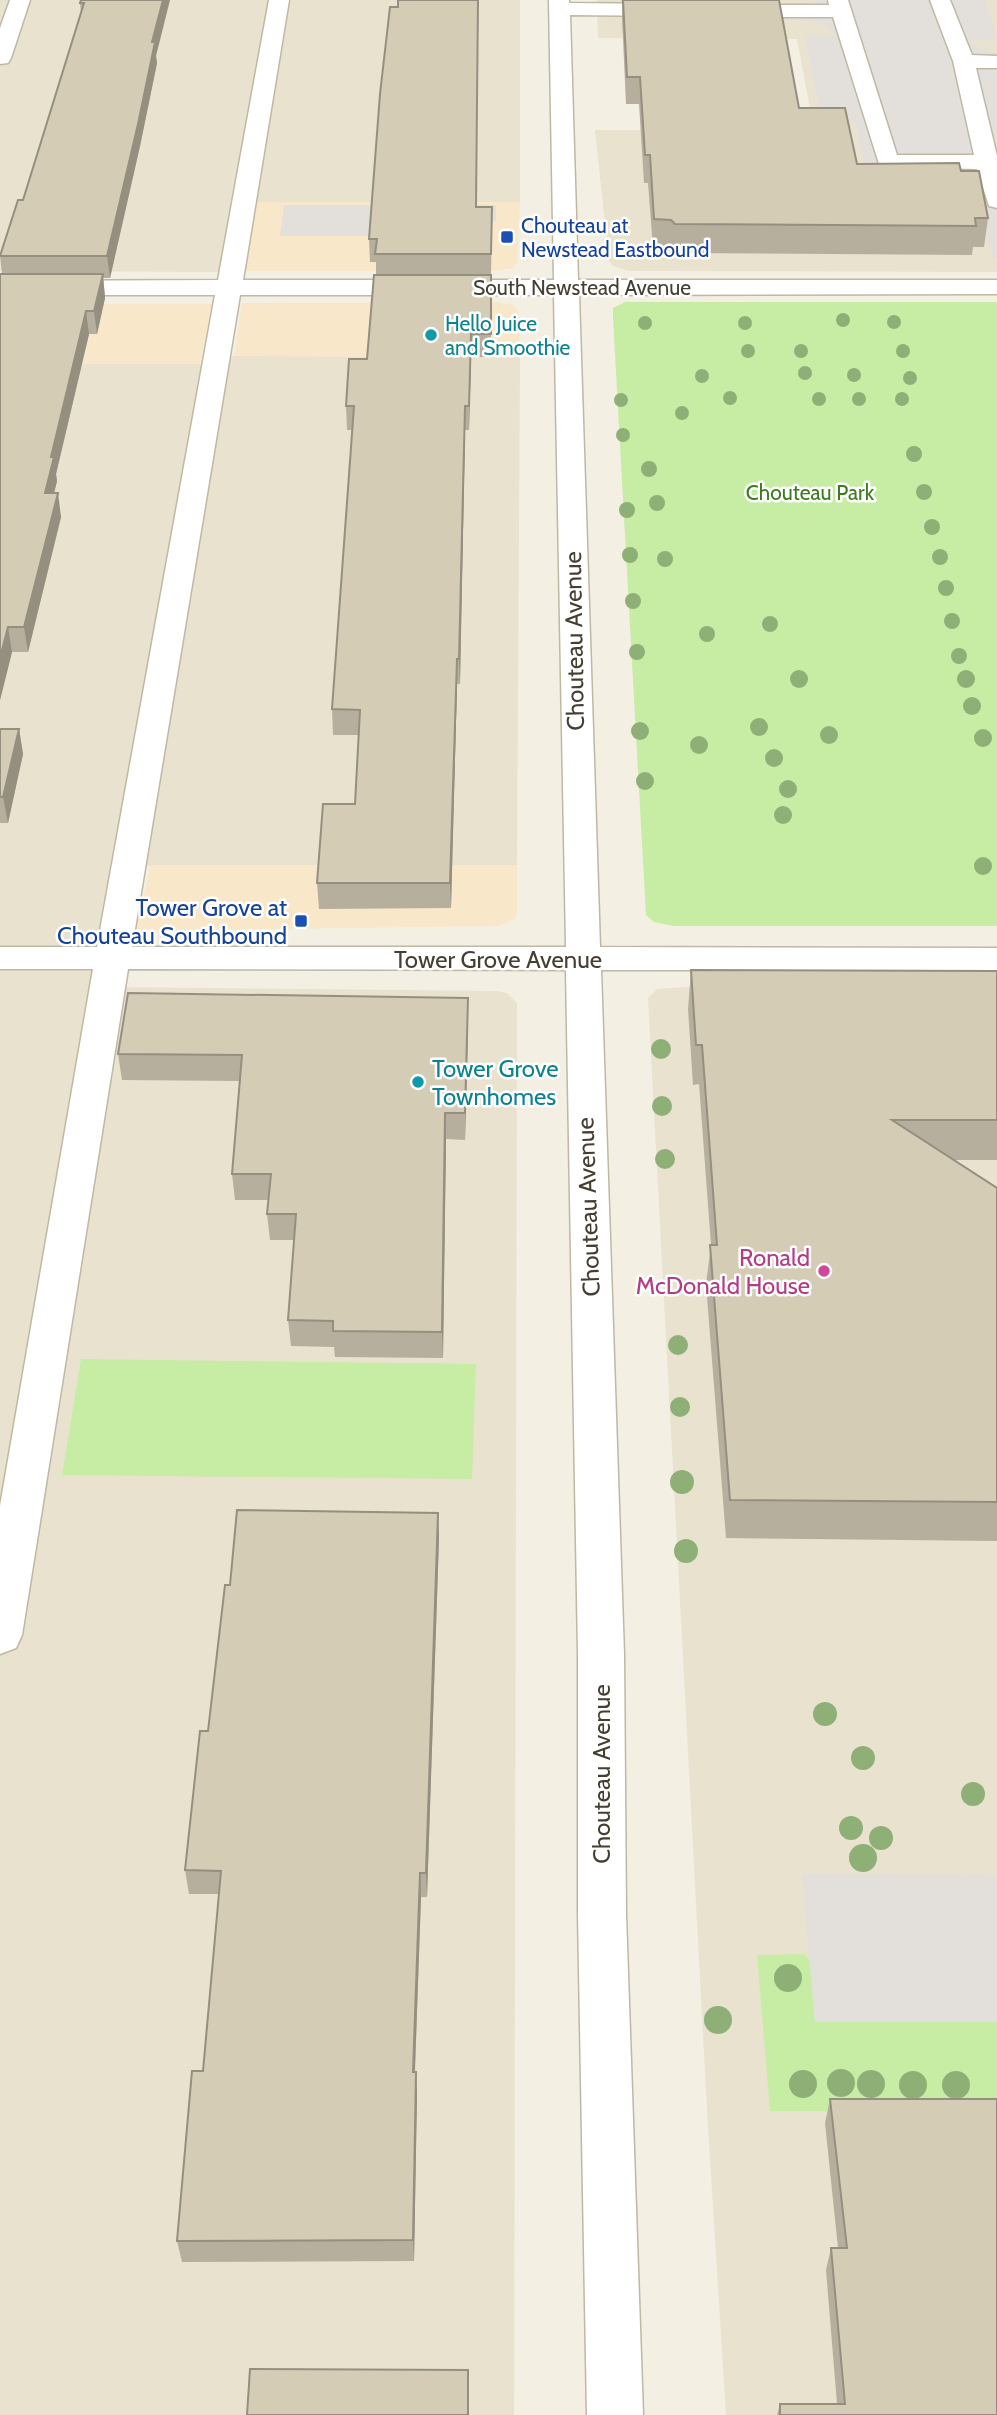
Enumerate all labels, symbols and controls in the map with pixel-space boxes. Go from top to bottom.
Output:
place label: Chouteau at Newstead Eastbound [521,213,709,262]
marker: Chouteau at Newstead Eastbound [499,229,515,245]
street label: South Newstead Avenue [473,275,691,300]
place label: Hello Juice and Smoothie [445,311,571,360]
marker: Hello Juice and Smoothie [423,327,439,343]
park label: Chouteau Park [746,480,875,505]
street label: Chouteau Avenue [558,551,590,731]
place label: Tower Grove at Chouteau Southbound [57,893,287,950]
marker: Tower Grove at Chouteau Southbound [293,913,309,929]
street label: Tower Grove Avenue [394,945,602,974]
place label: Tower Grove Townhomes [432,1054,559,1111]
marker: Tower Grove Townhomes [410,1074,426,1090]
street label: Chouteau Avenue [570,1117,606,1297]
place label: Ronald McDonald House [636,1243,810,1300]
marker: Ronald McDonald House [816,1263,832,1279]
street label: Chouteau Avenue [587,1684,616,1864]

